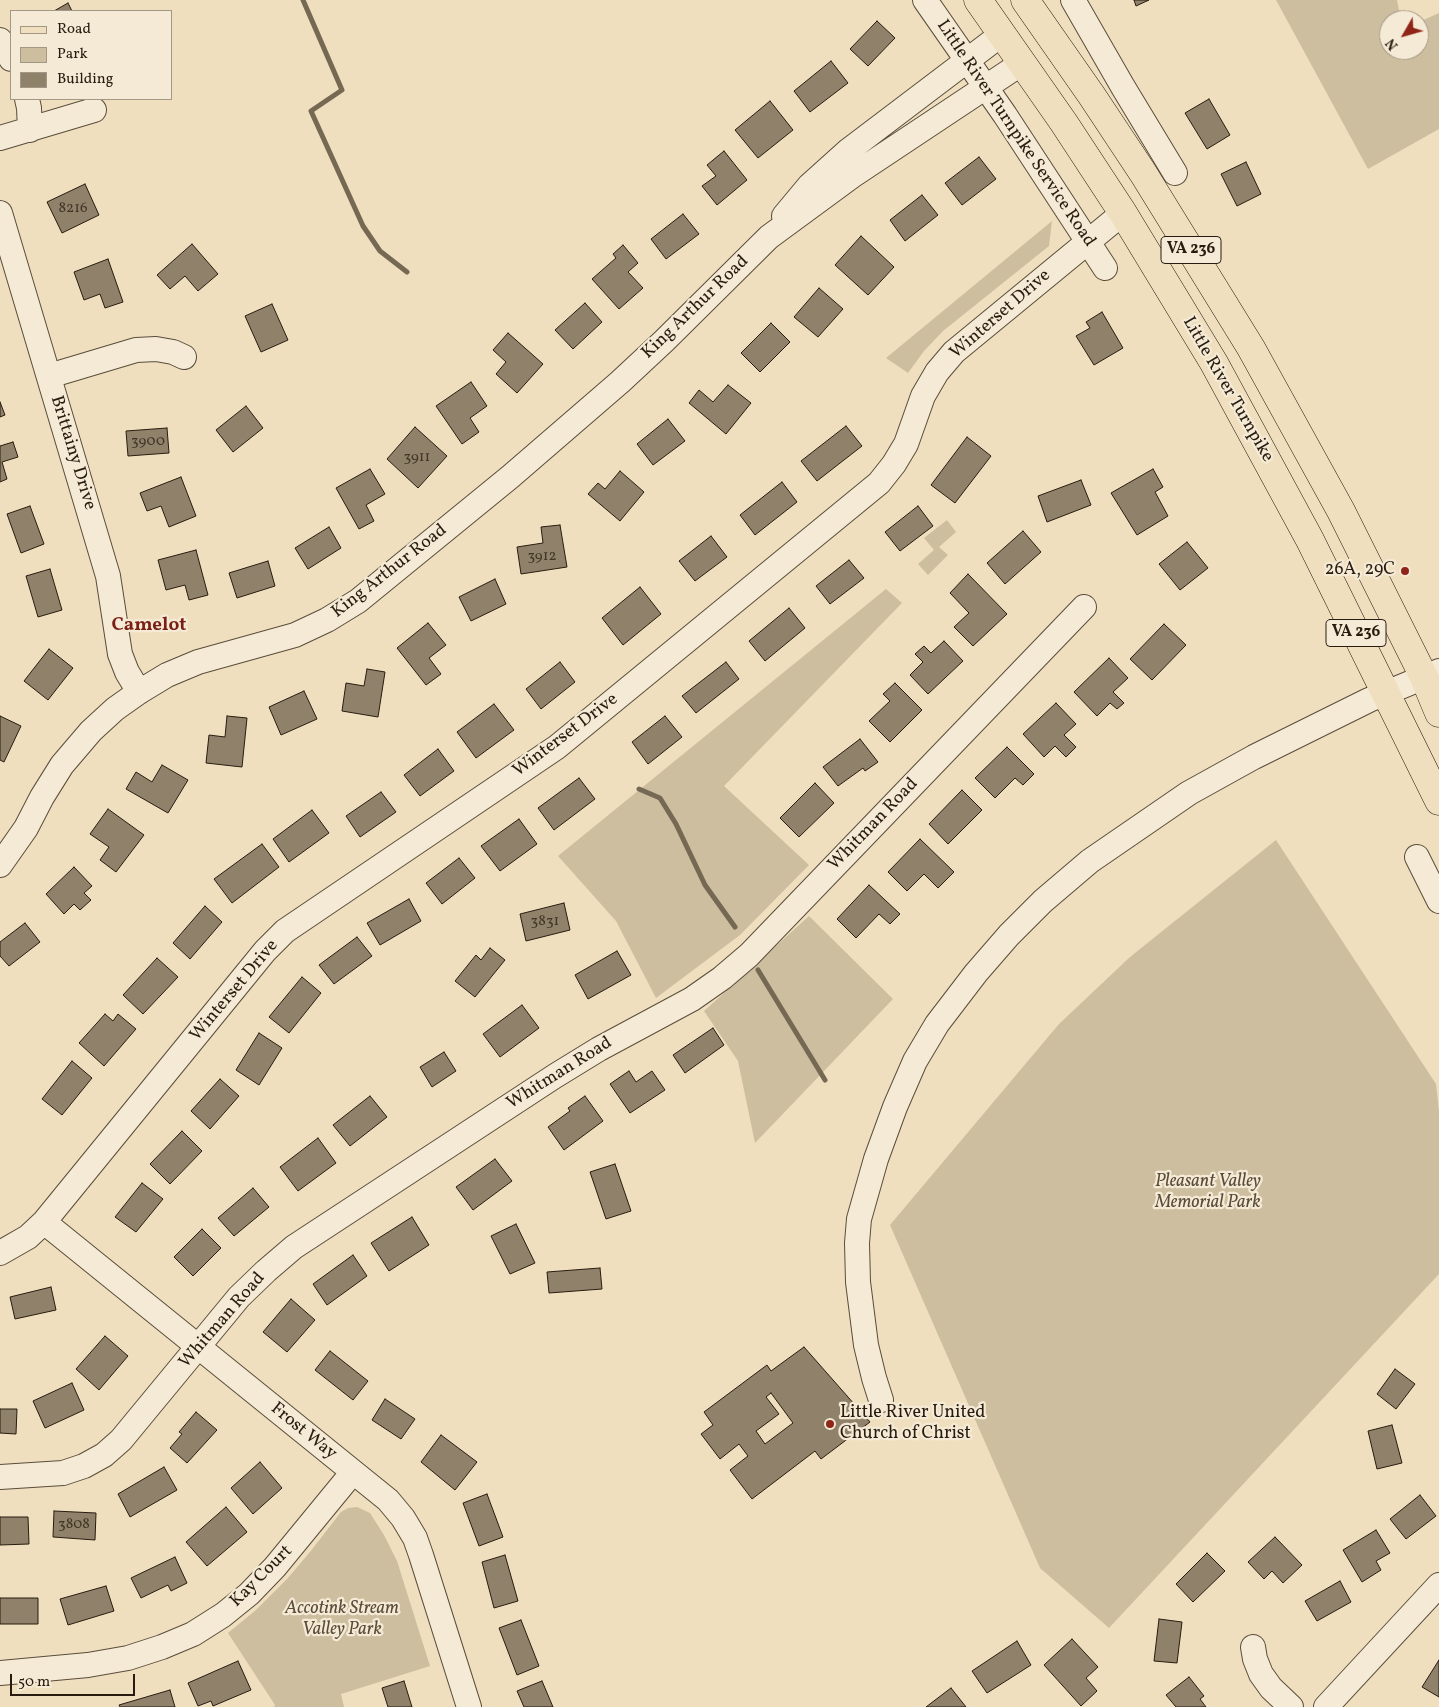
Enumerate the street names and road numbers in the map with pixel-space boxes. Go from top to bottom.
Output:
street label: Little River Turnpike Service Road [931,16,1099,252]
road number: VA 236 [1161,236,1221,264]
street label: King Arthur Road [638,251,754,365]
street label: Winterset Drive [946,266,1056,364]
street label: Little River Turnpike [1177,314,1277,466]
street label: Brittainy Drive [44,393,100,513]
street label: King Arthur Road [328,520,452,624]
road number: VA 236 [1326,620,1386,646]
street label: Winterset Drive [509,689,623,783]
street label: Whitman Road [824,774,924,876]
street label: Winterset Drive [186,936,284,1046]
street label: Whitman Road [503,1033,617,1115]
street label: Whitman Road [175,1269,271,1373]
street label: Frost Way [265,1399,341,1465]
street label: Kay Court [226,1541,298,1613]

